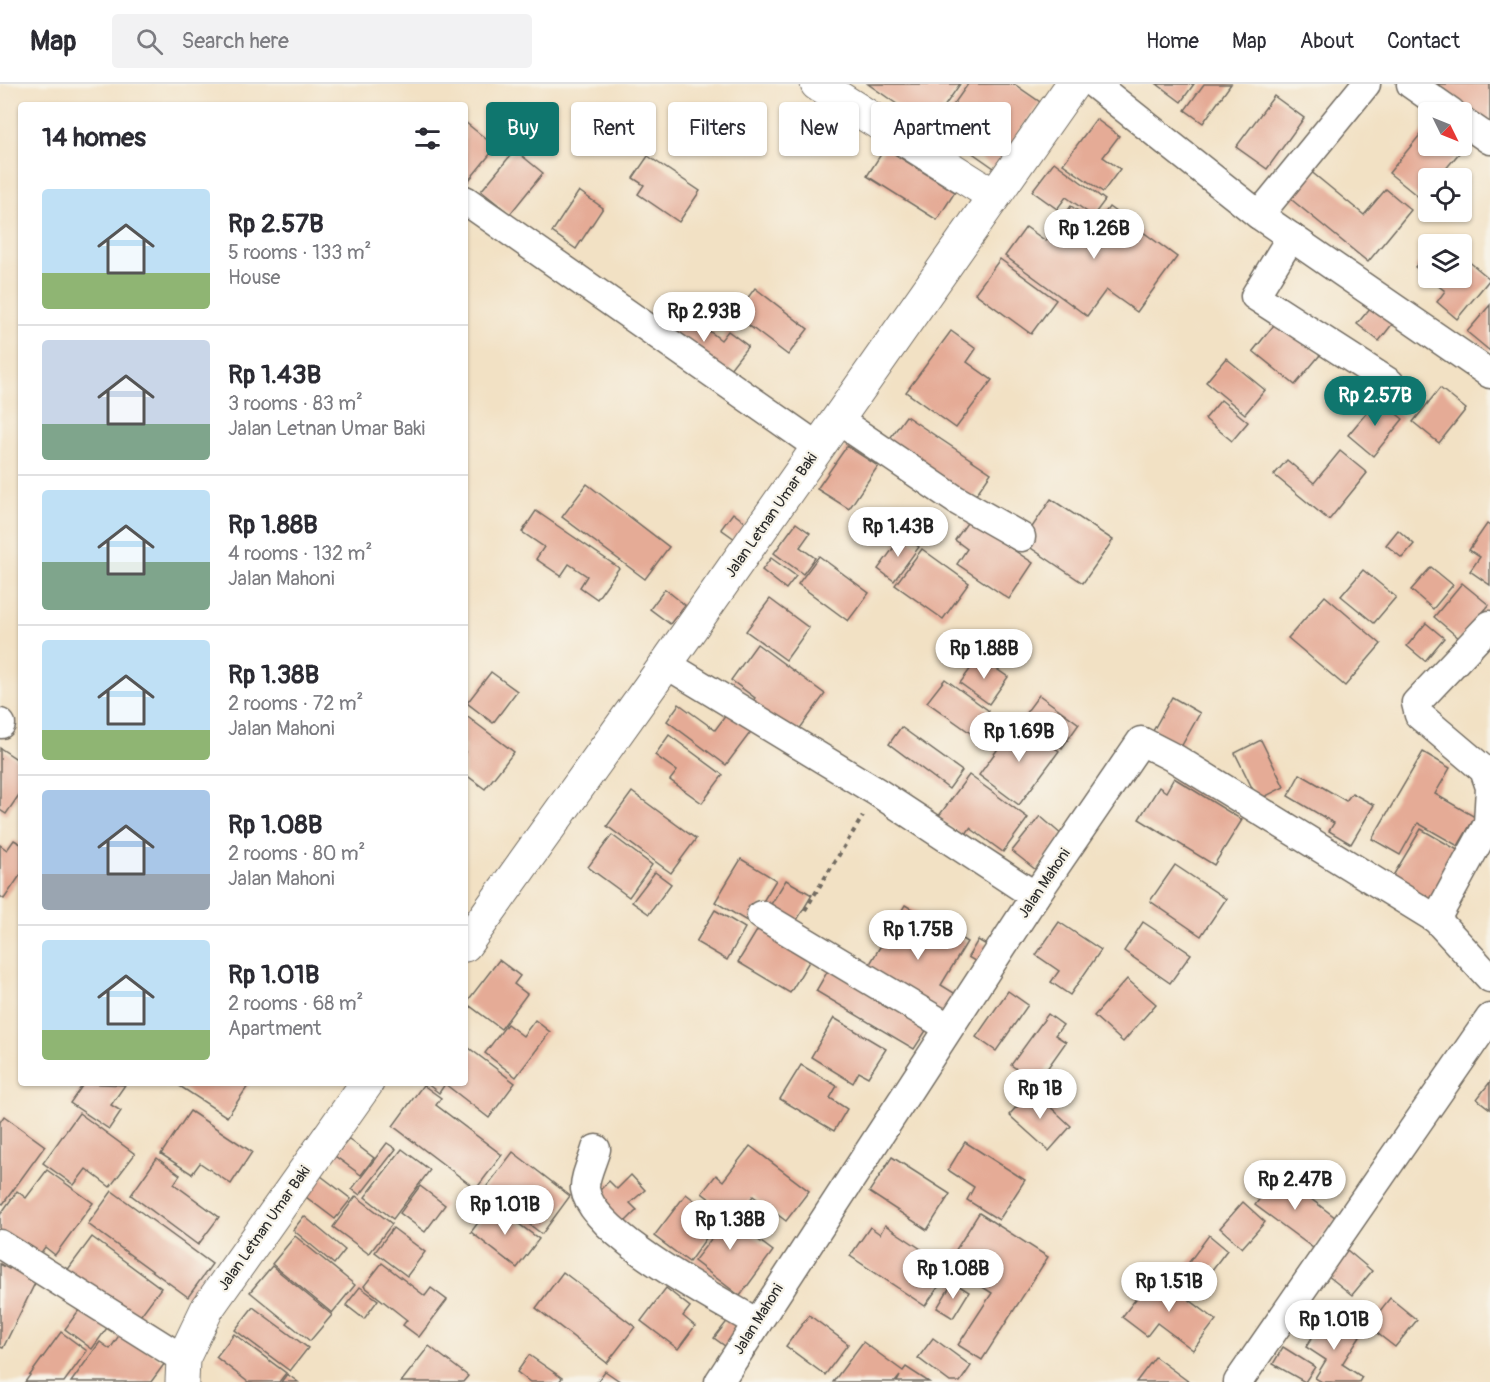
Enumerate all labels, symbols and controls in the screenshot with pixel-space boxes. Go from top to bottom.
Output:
search box [112,14,532,68]
text: Map [30,24,76,59]
icon: search [133,25,166,58]
text: Search here [181,27,289,55]
text: Home [1146,28,1199,55]
text: Map [1232,28,1267,55]
text: About [1300,28,1354,55]
text: Contact [1387,28,1460,55]
chip: Buy [486,102,559,156]
chip: Rent [571,102,656,156]
chip: Filters [668,102,767,156]
chip: New [779,102,859,156]
chip: Apartment [871,102,1011,156]
north arrow [1418,102,1472,156]
map controls [1418,102,1472,288]
text: 14 homes [42,122,146,154]
icon: filters [411,122,444,155]
button: locate [1418,168,1472,222]
text: Rp 2.57B [228,208,324,240]
pin: Rp 1.26B [1032,209,1156,260]
icon: home [90,213,162,285]
text: Rp 1.26B [1058,216,1130,241]
button: layers [1418,234,1472,288]
text: 5 rooms · 133 m² [228,240,371,265]
text: House [228,265,280,290]
pin: Rp 2.93B [642,292,766,343]
text: Rp 2.93B [667,299,741,324]
text: Rp 1.43B [228,359,321,391]
icon: home [90,364,162,436]
pin: Rp 2.57B [1313,376,1437,427]
text: Rp 2.57B [1338,383,1412,408]
text: 3 rooms · 83 m² [228,391,363,416]
text: Jalan Letnan Umar Baki [228,416,425,441]
street label: Jalan Letnan Umar Baki [721,449,822,581]
pin: Rp 1.43B [836,507,960,558]
text: Rp 1.88B [228,509,318,541]
icon: home [90,514,162,586]
text: Rp 1.43B [862,514,934,539]
text: 4 rooms · 132 m² [228,541,372,566]
text: Jalan Mahoni [228,566,335,591]
pin: Rp 1.88B [922,629,1046,680]
text: Rp 1.88B [949,636,1019,661]
text: Rp 1.38B [228,659,319,691]
icon: home [90,664,162,736]
text: 2 rooms · 72 m² [228,691,363,716]
pin: Rp 1.69B [957,712,1081,763]
text: Jalan Mahoni [228,716,335,741]
text: Rp 1.69B [984,719,1054,744]
text: Rp 1.08B [228,809,322,841]
icon: home [90,814,162,886]
text: 2 rooms · 80 m² [228,841,365,866]
street label: Jalan Mahoni [1014,845,1075,922]
text: Jalan Mahoni [228,866,335,891]
pin: Rp 1.75B [856,910,980,961]
text: Rp 1.75B [883,917,953,942]
text: Rp 1.01B [228,959,319,991]
icon: home [90,964,162,1036]
text: 2 rooms · 68 m² [228,991,363,1016]
text: Apartment [228,1016,321,1041]
pin: Rp 1B [998,1069,1082,1120]
text: Rp 1B [1018,1076,1062,1101]
pin: Rp 2.47B [1233,1160,1357,1211]
street label: Jalan Letnan Umar Baki [214,1162,315,1294]
text: Rp 2.47B [1258,1167,1332,1192]
pin: Rp 1.01B [443,1185,567,1236]
text: Rp 1.01B [470,1192,540,1217]
pin: Rp 1.38B [668,1200,792,1251]
text: Rp 1.38B [695,1207,765,1232]
pin: Rp 1.08B [891,1249,1015,1300]
text: Rp 1.08B [917,1256,989,1281]
pin: Rp 1.51B [1107,1262,1231,1313]
text: Rp 1.51B [1135,1269,1203,1294]
street label: Jalan Mahoni [729,1280,788,1358]
pin: Rp 1.01B [1272,1300,1396,1351]
text: Rp 1.01B [1299,1307,1369,1332]

